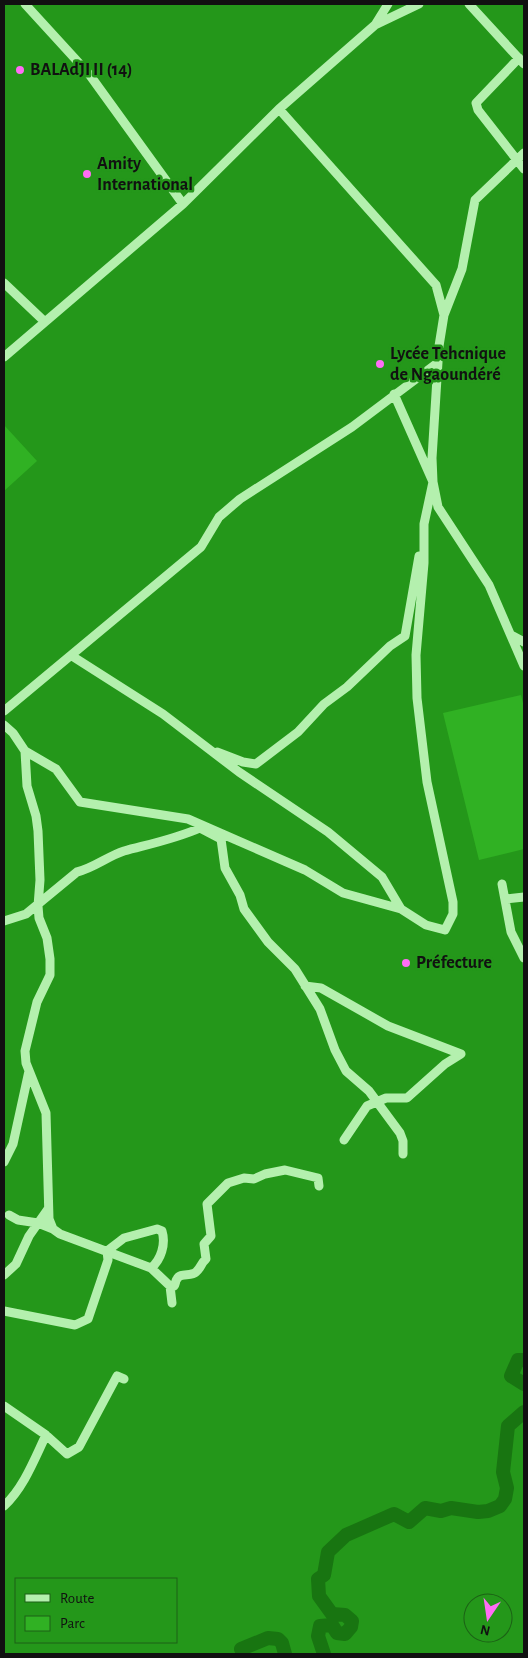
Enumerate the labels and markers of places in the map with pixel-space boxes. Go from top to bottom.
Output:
place label: BALAdJI II (14) [30,61,133,79]
marker: BALAdJI II (14) [14,64,26,76]
place label: Amity International [97,155,193,194]
marker: Amity International [81,168,93,180]
place label: Lycée Tehcnique de Ngaoundéré [390,345,506,384]
marker: Lycée Tehcnique de Ngaoundéré [374,358,386,370]
place label: Préfecture [416,954,492,972]
marker: Préfecture [400,957,412,969]

